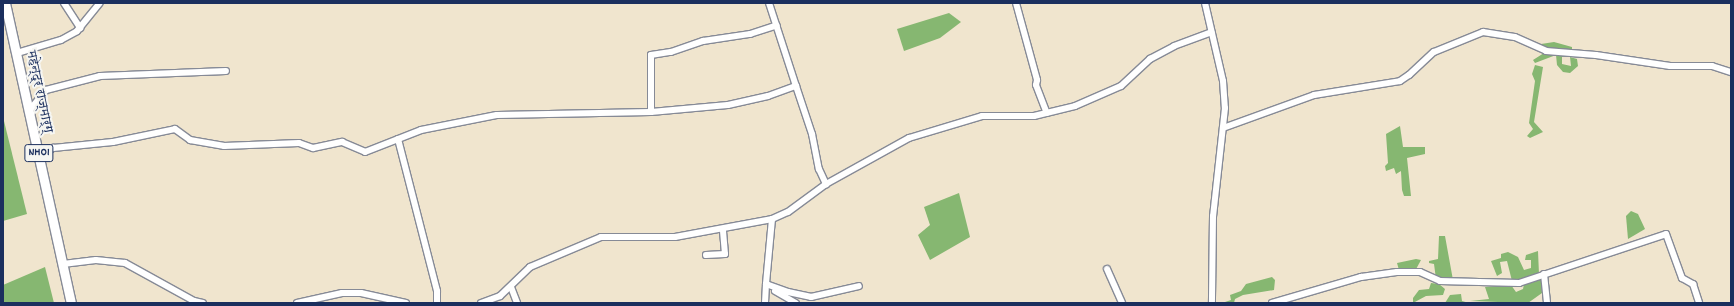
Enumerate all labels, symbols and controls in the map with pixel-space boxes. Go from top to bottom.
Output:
street label: महेन्द्र राज्मार्ग् [22,49,54,135]
road number: NH01 [24,143,54,163]

